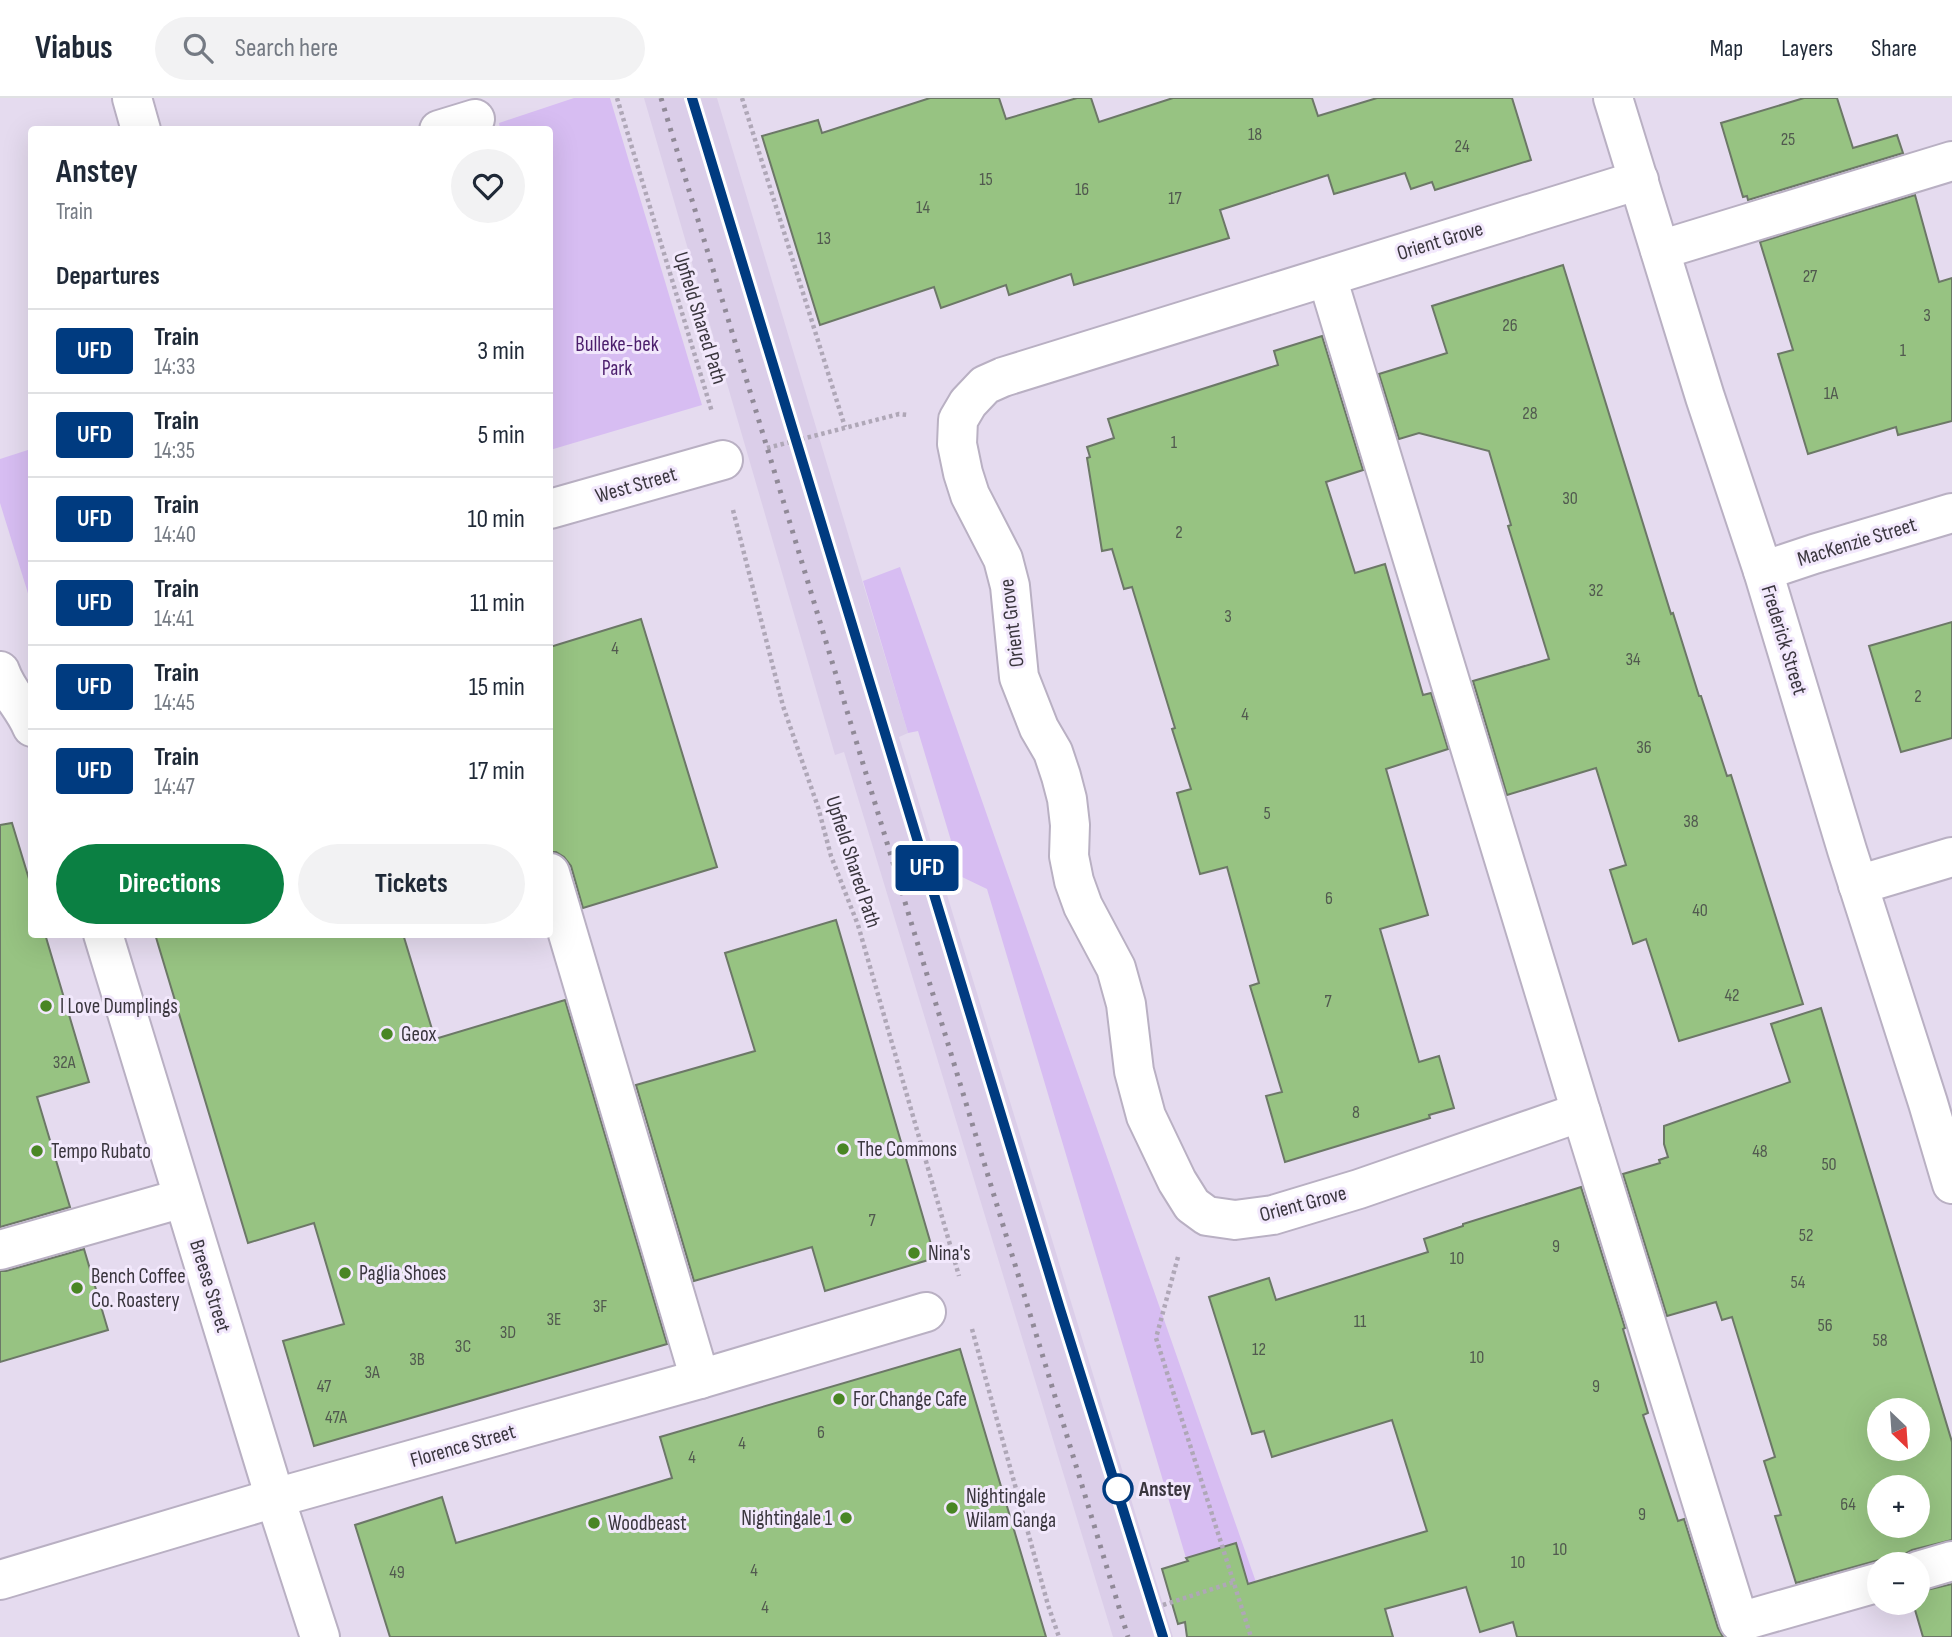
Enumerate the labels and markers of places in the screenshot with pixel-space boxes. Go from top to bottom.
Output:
place label: I Love Dumplings [60,994,178,1019]
marker: I Love Dumplings [38,998,54,1014]
place label: Geox [401,1022,437,1047]
marker: Geox [379,1026,395,1042]
place label: The Commons [857,1137,957,1162]
place label: Tempo Rubato [51,1139,151,1164]
marker: The Commons [835,1141,851,1157]
marker: Tempo Rubato [29,1143,45,1159]
place label: Nina's [928,1241,971,1266]
marker: Nina's [906,1245,922,1261]
place label: Paglia Shoes [359,1261,446,1286]
place label: Bench Coffee Co. Roastery [91,1264,186,1313]
marker: Paglia Shoes [337,1265,353,1281]
marker: Bench Coffee Co. Roastery [69,1280,85,1296]
place label: For Change Cafe [853,1387,967,1412]
marker: For Change Cafe [831,1391,847,1407]
marker: Anstey [1103,1474,1133,1504]
place label: Anstey [1138,1477,1191,1502]
place label: Nightingale Wilam Ganga [966,1484,1056,1533]
marker: Nightingale Wilam Ganga [944,1500,960,1516]
place label: Nightingale 1 [741,1506,833,1531]
marker: Nightingale 1 [838,1510,854,1526]
place label: Woodbeast [608,1511,687,1536]
marker: Woodbeast [586,1515,602,1531]

